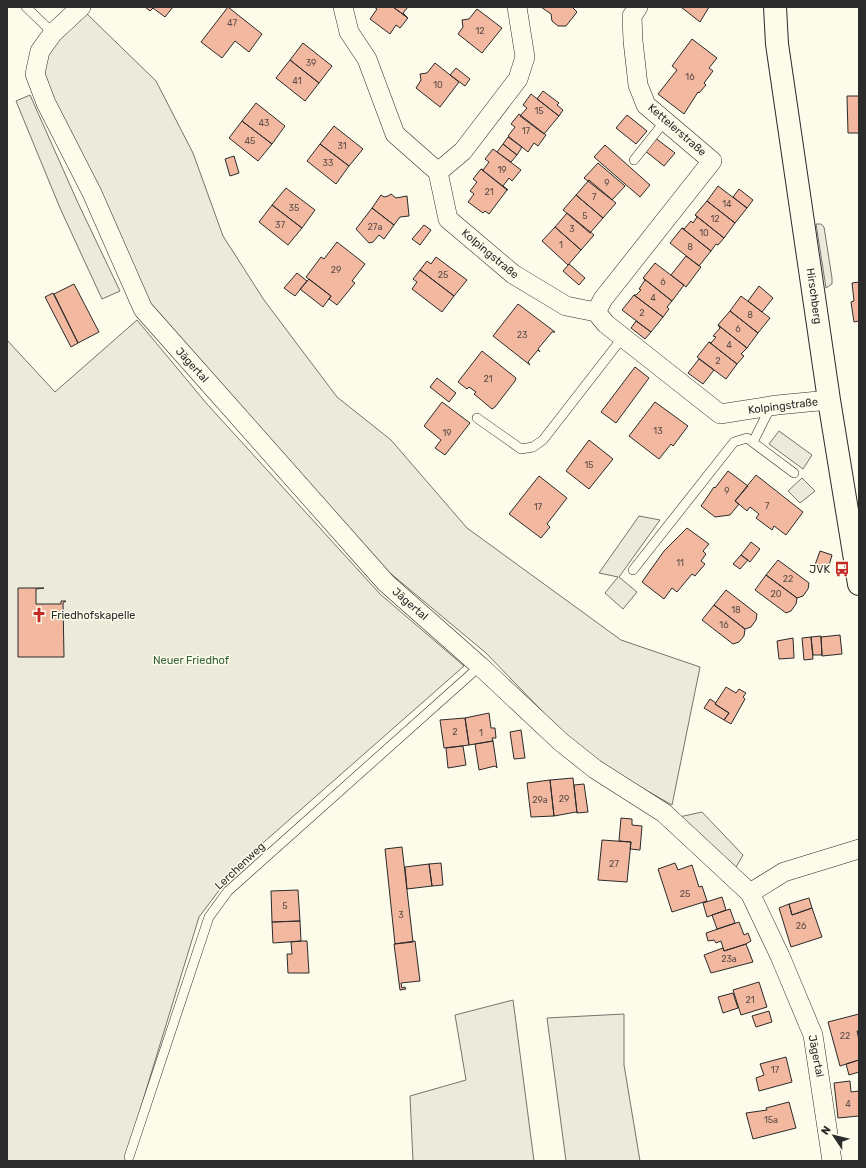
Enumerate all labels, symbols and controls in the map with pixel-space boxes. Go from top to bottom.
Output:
house number: 47 [227,18,237,28]
house number: 12 [475,26,485,36]
house number: 39 [306,58,316,68]
house number: 16 [685,72,695,82]
house number: 41 [292,76,302,86]
house number: 10 [433,80,443,90]
street label: Kettelerstraße [645,101,709,159]
house number: 15 [534,106,544,116]
house number: 43 [259,118,270,128]
house number: 17 [522,126,531,136]
house number: 45 [245,136,255,146]
house number: 31 [337,141,347,151]
house number: 33 [323,158,333,168]
house number: 19 [497,165,507,175]
house number: 9 [604,178,610,188]
house number: 21 [484,187,494,197]
house number: 7 [592,192,597,202]
house number: 14 [722,199,732,209]
house number: 35 [289,203,299,213]
house number: 5 [582,211,588,221]
house number: 12 [710,214,720,224]
house number: 37 [275,220,285,230]
house number: 27a [368,222,382,232]
house number: 3 [569,224,575,234]
street label: Kolpingstraße [459,226,521,282]
house number: 10 [699,228,709,238]
house number: 1 [559,240,563,250]
house number: 8 [687,242,693,252]
house number: 29 [331,265,341,275]
street label: Hirschberg [804,267,824,325]
house number: 25 [438,270,448,280]
house number: 6 [660,277,666,287]
house number: 4 [650,293,656,303]
house number: 2 [639,308,645,318]
house number: 8 [747,310,753,320]
house number: 6 [735,324,741,334]
house number: 23 [517,330,527,340]
house number: 4 [726,340,732,350]
street label: Jägertal [173,345,211,385]
house number: 2 [715,356,721,366]
house number: 21 [483,374,493,384]
street label: Kolpingstraße [747,395,819,417]
house number: 13 [653,426,663,436]
house number: 19 [442,428,452,438]
house number: 15 [584,460,594,470]
house number: 9 [724,486,730,496]
house number: 7 [765,501,770,511]
house number: 17 [534,502,543,512]
house number: 11 [676,558,684,568]
bus stop icon: JVK [833,560,851,578]
place label: JVK [809,563,830,576]
house number: 22 [783,574,793,584]
street label: Jägertal [390,585,430,623]
house number: 20 [771,589,782,599]
house number: 18 [731,605,741,615]
church icon: Friedhofskapelle [30,606,48,624]
place label: Friedhofskapelle [51,609,135,622]
house number: 16 [719,620,729,630]
park label: Neuer Friedhof [153,654,230,667]
house number: 2 [452,727,458,737]
house number: 1 [479,728,483,738]
house number: 29 [559,794,569,804]
house number: 29a [532,795,548,805]
street label: Lerchenweg [212,840,268,892]
house number: 27 [609,859,619,869]
house number: 25 [680,889,690,899]
house number: 5 [282,901,288,911]
house number: 3 [398,910,404,920]
house number: 26 [796,921,807,931]
house number: 23a [721,954,737,964]
house number: 21 [745,995,755,1005]
house number: 22 [840,1031,850,1041]
street label: Jägertal [806,1034,826,1078]
house number: 17 [771,1065,780,1075]
house number: 4 [845,1099,851,1109]
house number: 15a [764,1115,778,1125]
north arrow [814,1116,854,1156]
text: N [819,1124,834,1138]

